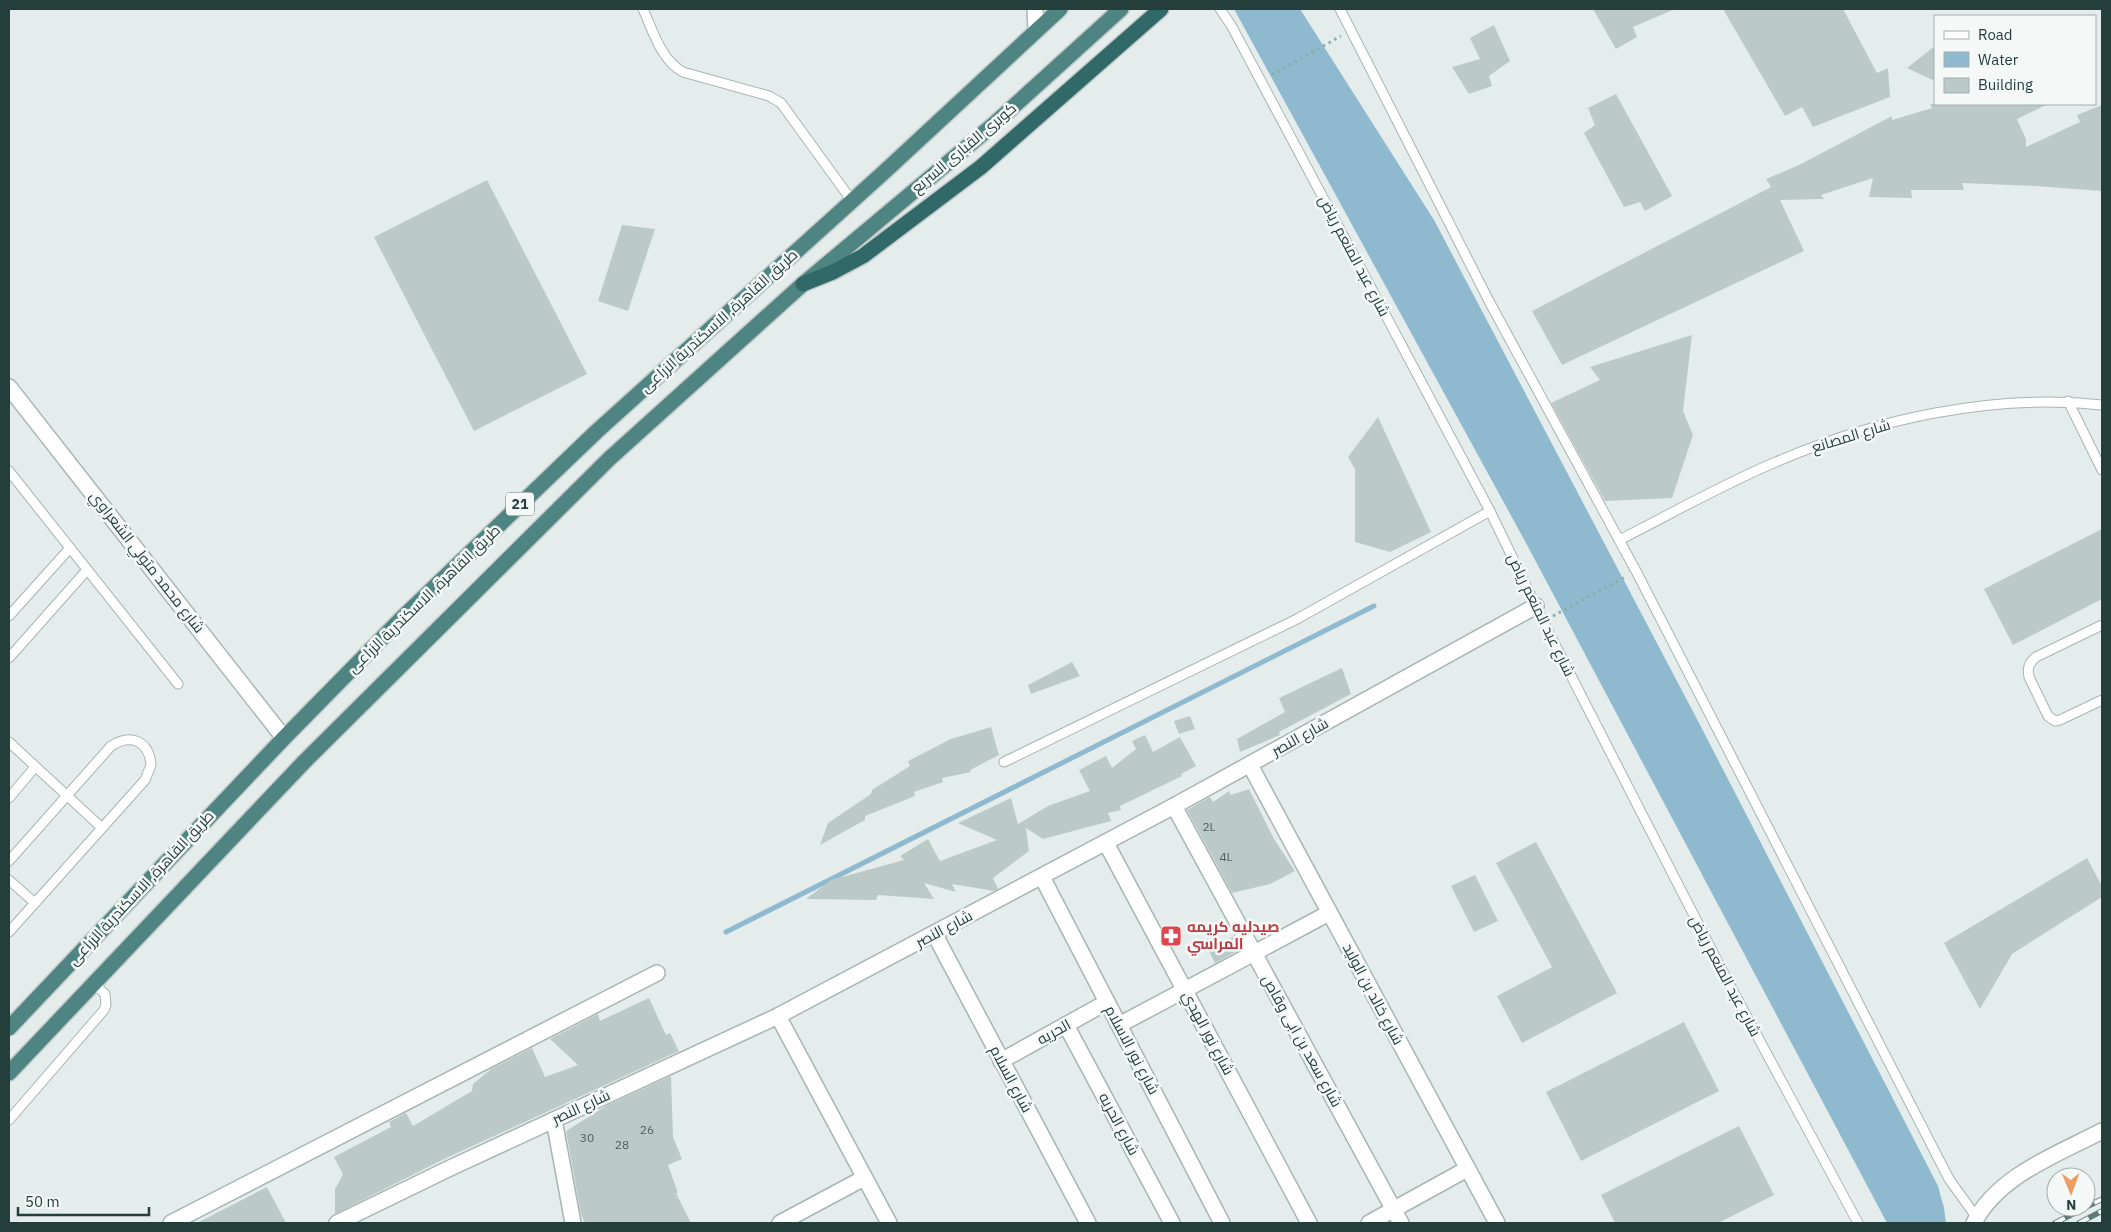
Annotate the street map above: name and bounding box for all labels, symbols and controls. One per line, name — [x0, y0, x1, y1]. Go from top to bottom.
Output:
legend — [1934, 15, 2096, 105]
text: Road — [1978, 25, 2013, 44]
text: Water — [1978, 50, 2019, 69]
text: Building — [1978, 75, 2033, 94]
street label: كوبرى القبارى السريع — [907, 98, 1021, 199]
street label: شارع عبد المنعم رياض — [1313, 192, 1394, 321]
street label: طريق القاهرة, الاسكندرية الزراعى — [636, 245, 802, 397]
street label: شارع المصانع — [1809, 415, 1893, 458]
street label: شارع محمد متولي الشعراوي — [84, 487, 209, 638]
road number: 21 — [506, 492, 534, 516]
street label: طريق القاهرة, الاسكندرية الزراعى — [343, 520, 505, 678]
street label: شارع عبد المنعم رياض — [1502, 550, 1579, 680]
street label: شارع النصر — [1267, 713, 1332, 762]
street label: طريق القاهرة, الاسكندرية الزراعى — [64, 806, 218, 970]
house number: 2L — [1202, 819, 1216, 834]
house number: 4L — [1219, 849, 1233, 864]
street label: شارع النصر — [911, 906, 977, 954]
street label: شارع عبد المنعم رياض — [1684, 912, 1765, 1041]
place label: صيدليه كريمه المراسي — [1187, 917, 1280, 956]
pharmacy icon: صيدليه كريمه المراسي — [1159, 924, 1183, 948]
street label: شارع خالد بن الوليد — [1337, 940, 1408, 1049]
street label: شارع سعد بن ابى وقاص — [1256, 971, 1347, 1111]
street label: شارع نور الهدي — [1176, 988, 1238, 1079]
street label: شارع نور الاسلام — [1099, 1002, 1164, 1099]
street label: الحريه — [1034, 1015, 1074, 1048]
street label: شارع السلام — [984, 1042, 1037, 1116]
street label: شارع النصر — [548, 1085, 614, 1130]
street label: شارع الحريه — [1093, 1089, 1144, 1159]
house number: 26 — [640, 1122, 654, 1137]
house number: 30 — [580, 1130, 594, 1145]
house number: 28 — [615, 1137, 629, 1152]
north arrow — [2046, 1167, 2096, 1217]
scale bar — [18, 1184, 149, 1216]
text: 50 m — [25, 1192, 60, 1211]
text: N — [2066, 1196, 2076, 1214]

